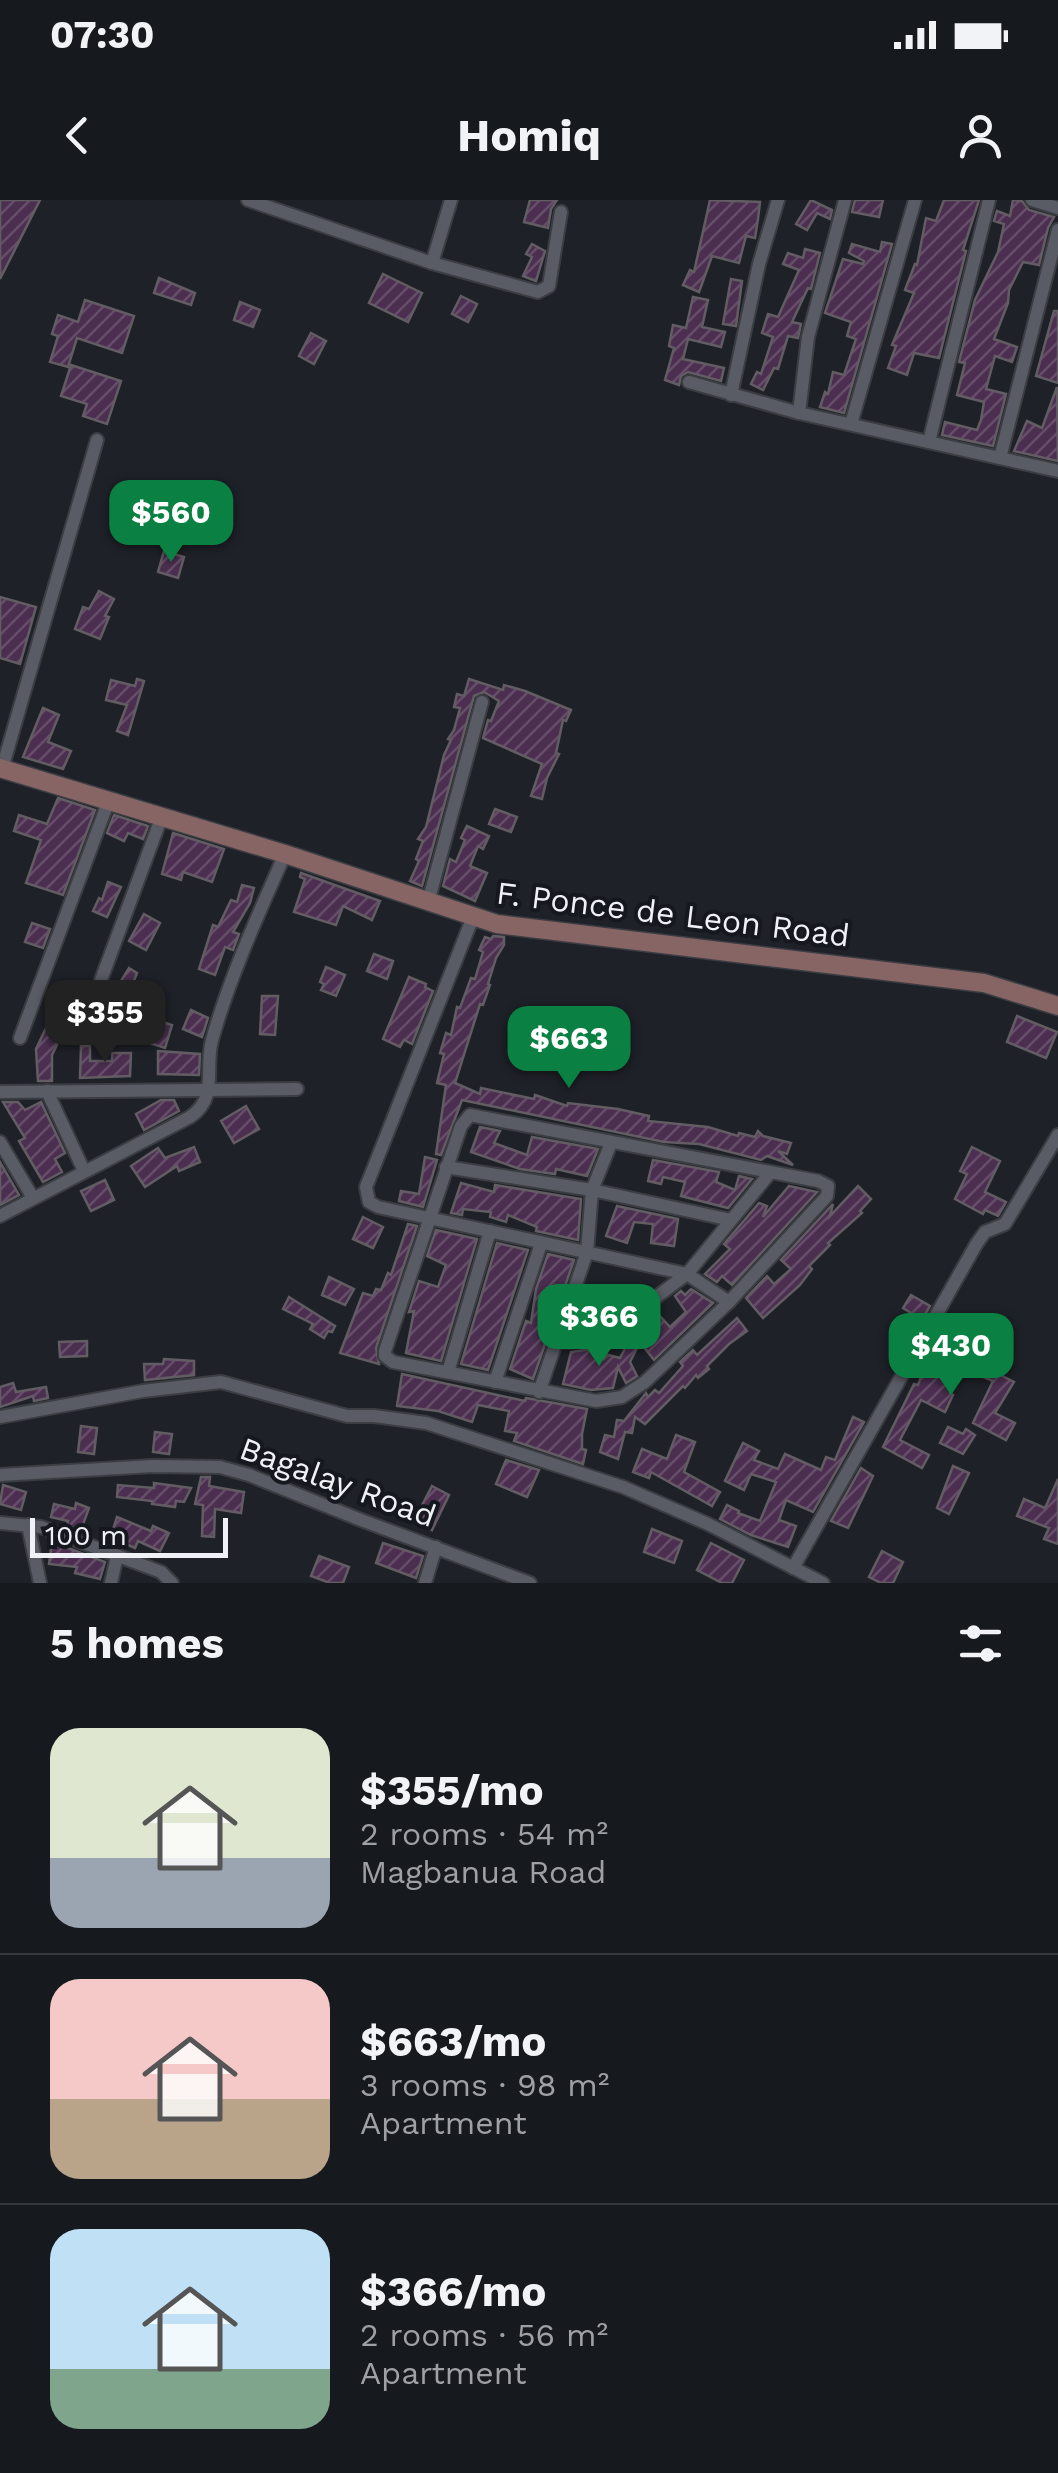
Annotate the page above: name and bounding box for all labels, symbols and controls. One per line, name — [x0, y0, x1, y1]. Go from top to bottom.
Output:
text: 07:30 — [50, 13, 154, 57]
icon: back — [50, 108, 105, 163]
icon: person — [953, 108, 1008, 163]
text: Homiq — [457, 109, 601, 162]
pin: $560 — [112, 480, 230, 565]
text: $560 — [131, 493, 211, 531]
street label: F. Ponce de Leon Road — [494, 873, 852, 955]
pin: $355 — [46, 980, 164, 1065]
text: $355 — [67, 993, 143, 1031]
pin: $663 — [510, 1006, 628, 1091]
text: $663 — [530, 1019, 608, 1057]
pin: $366 — [540, 1284, 658, 1369]
text: $366 — [560, 1297, 638, 1335]
pin: $430 — [892, 1313, 1010, 1398]
text: $430 — [911, 1326, 991, 1364]
street label: Bagalay Road — [235, 1429, 441, 1535]
scale bar — [30, 1513, 228, 1558]
text: 100 m — [45, 1519, 127, 1552]
icon: filters — [953, 1616, 1008, 1671]
text: 5 homes — [50, 1619, 224, 1668]
text: $355/mo — [360, 1766, 544, 1815]
icon: home — [130, 1768, 250, 1888]
text: 2 rooms · 54 m² — [360, 1815, 608, 1853]
text: Magbanua Road — [360, 1853, 606, 1891]
text: $663/mo — [360, 2017, 546, 2066]
icon: home — [130, 2019, 250, 2139]
text: 3 rooms · 98 m² — [360, 2066, 609, 2104]
text: Apartment — [360, 2104, 527, 2142]
text: $366/mo — [360, 2267, 546, 2316]
icon: home — [130, 2269, 250, 2389]
text: 2 rooms · 56 m² — [360, 2316, 608, 2354]
text: Apartment — [360, 2354, 527, 2392]

